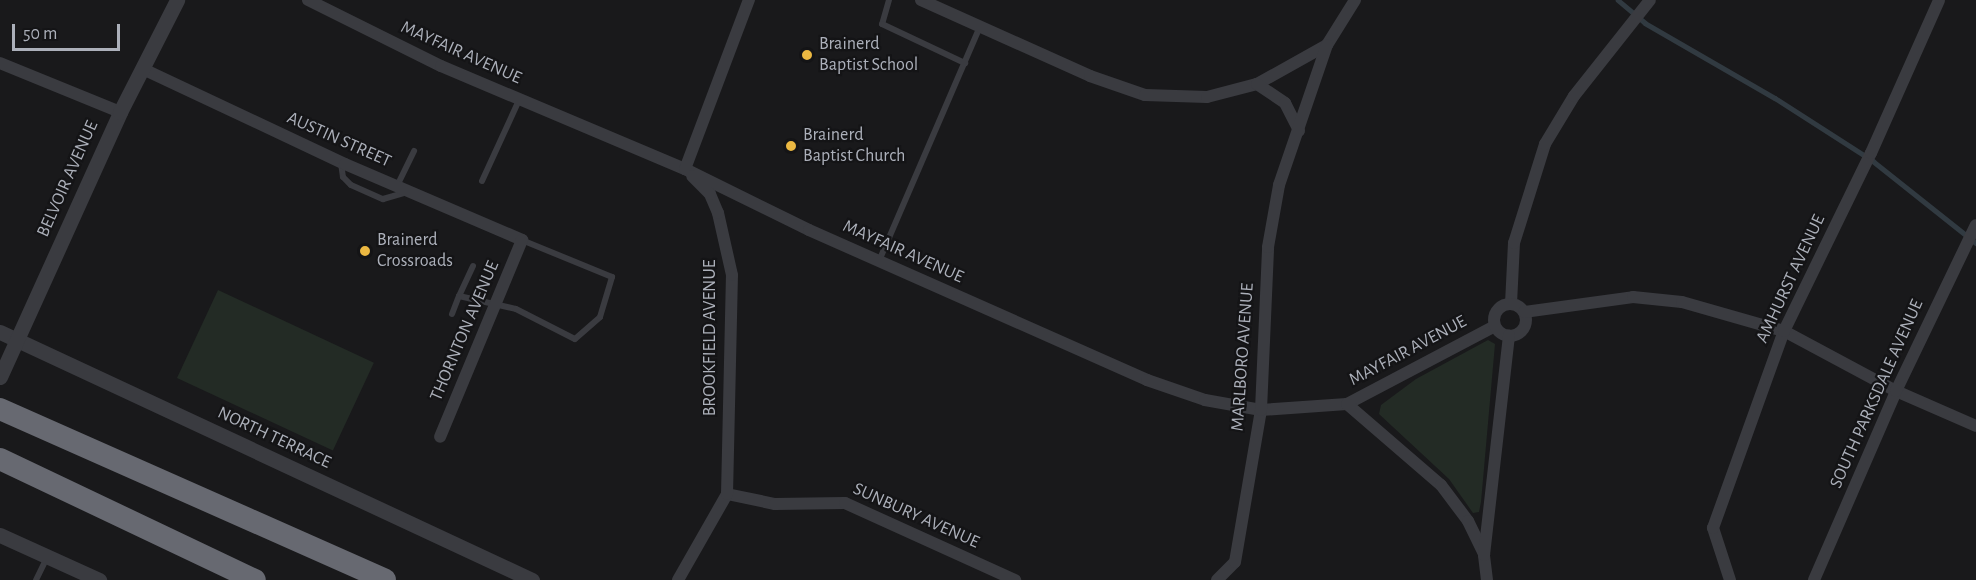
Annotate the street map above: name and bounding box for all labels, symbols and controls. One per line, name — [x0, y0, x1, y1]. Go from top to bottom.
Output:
scale bar — [15, 12, 123, 50]
street label: MAYFAIR AVENUE — [397, 17, 525, 89]
text: 50 m — [23, 25, 57, 43]
place label: Brainerd Baptist School — [819, 34, 918, 76]
marker: Brainerd Baptist School — [800, 48, 814, 62]
street label: AUSTIN STREET — [284, 107, 394, 173]
street label: BELVOIR AVENUE — [33, 117, 103, 241]
place label: Brainerd Baptist Church — [803, 125, 905, 168]
marker: Brainerd Baptist Church — [784, 139, 798, 153]
street label: AMHURST AVENUE — [1752, 211, 1830, 347]
street label: MAYFAIR AVENUE — [839, 216, 967, 288]
place label: Brainerd Crossroads — [377, 230, 453, 272]
marker: Brainerd Crossroads — [358, 244, 372, 258]
street label: THORNTON AVENUE — [426, 258, 504, 404]
street label: BROOKFIELD AVENUE — [699, 260, 721, 416]
street label: MARLBORO AVENUE — [1227, 282, 1259, 432]
street label: SOUTH PARKSDALE AVENUE — [1826, 296, 1928, 492]
street label: MAYFAIR AVENUE — [1346, 311, 1470, 391]
street label: NORTH TERRACE — [214, 402, 334, 474]
street label: SUNBURY AVENUE — [849, 478, 983, 554]

